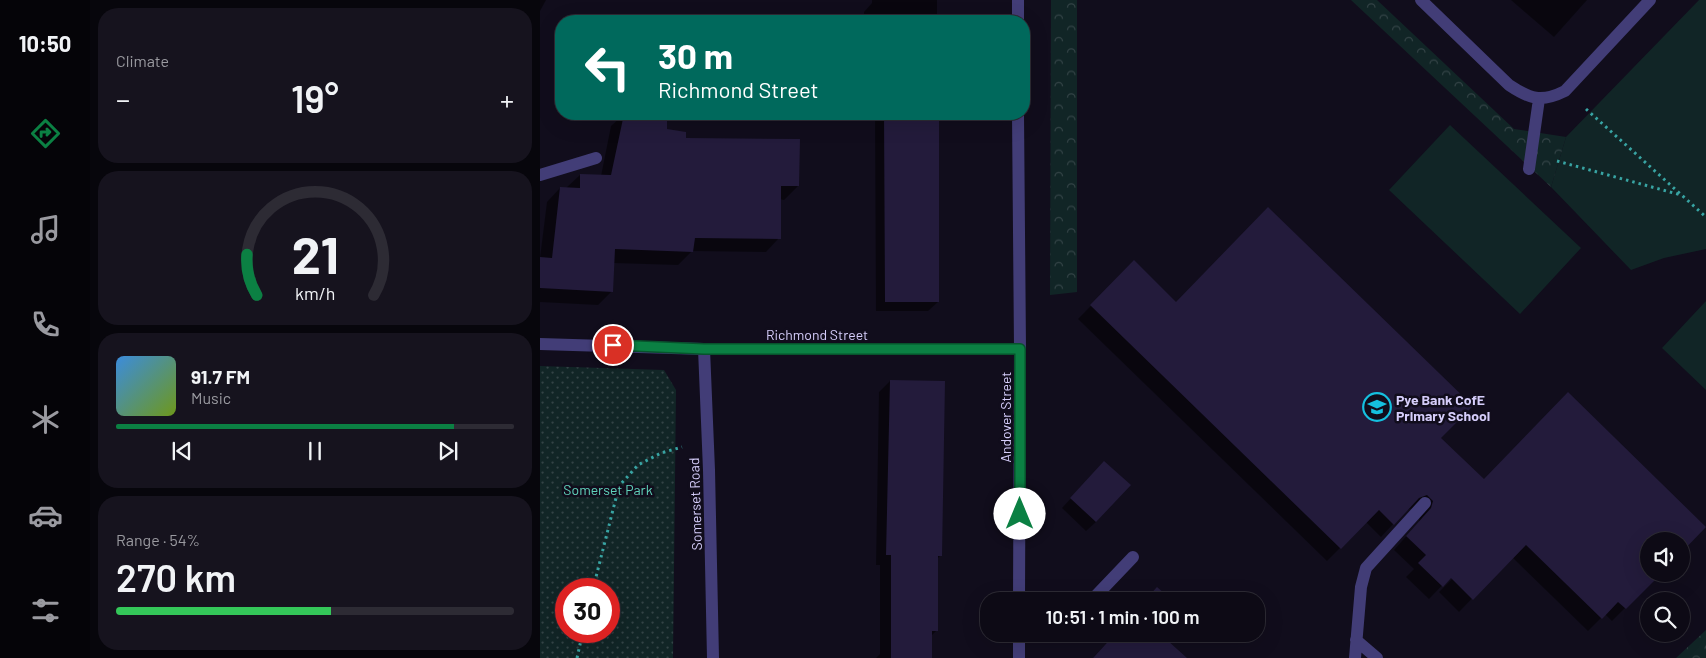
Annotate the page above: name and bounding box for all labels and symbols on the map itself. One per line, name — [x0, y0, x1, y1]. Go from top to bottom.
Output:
pin — [592, 324, 634, 366]
street label: Richmond Street — [766, 326, 868, 343]
street label: Andover Street — [997, 372, 1014, 462]
place label: Pye Bank CofE Primary School — [1396, 391, 1490, 424]
school or university icon: Pye Bank CofE Primary School — [1362, 392, 1392, 422]
street label: Somerset Road — [685, 457, 705, 551]
park label: Somerset Park — [563, 481, 653, 498]
position arrow — [993, 487, 1045, 539]
speed limit sign: 30 — [555, 578, 620, 643]

